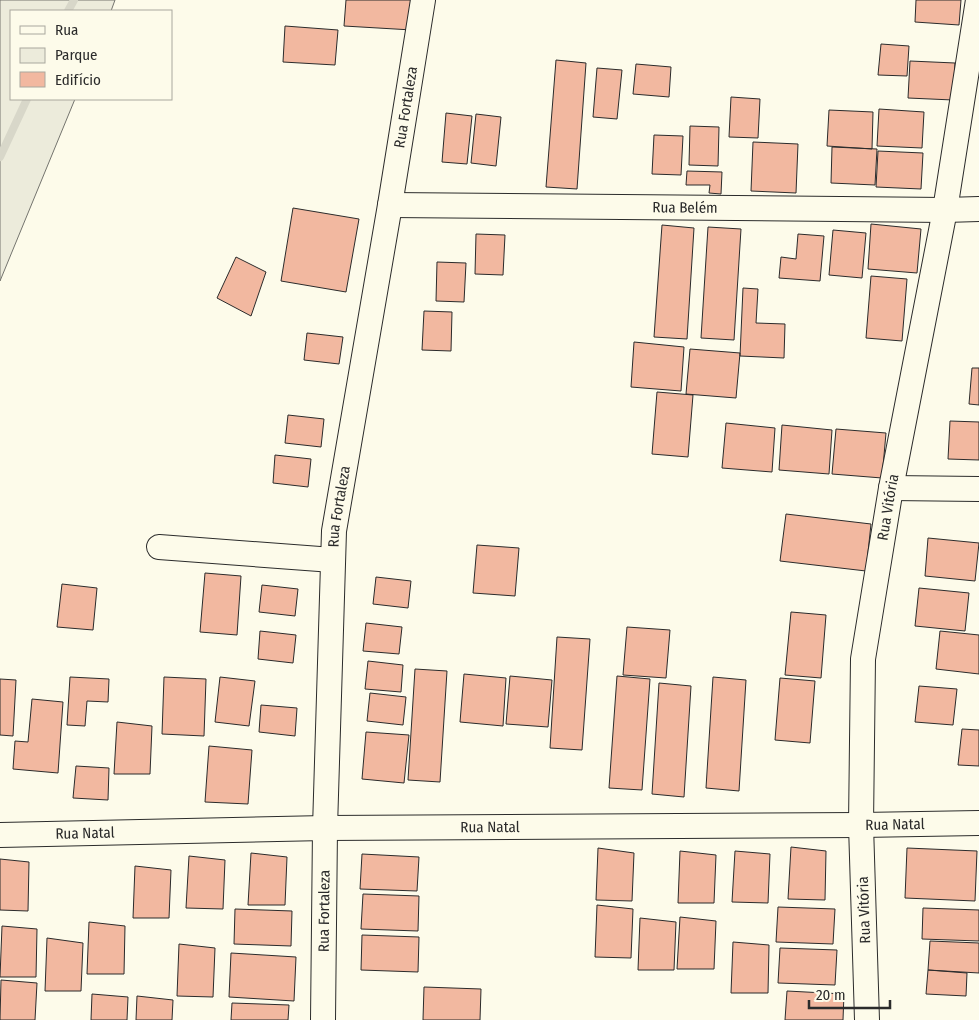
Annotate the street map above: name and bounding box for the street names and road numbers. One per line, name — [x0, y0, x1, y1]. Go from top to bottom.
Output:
street label: Rua Fortaleza — [390, 65, 421, 149]
street label: Rua Belém — [652, 198, 718, 217]
street label: Rua Fortaleza — [325, 464, 354, 548]
street label: Rua Vitória — [874, 472, 903, 542]
street label: Rua Natal — [865, 815, 925, 834]
street label: Rua Natal — [460, 818, 520, 836]
street label: Rua Natal — [55, 824, 115, 843]
street label: Rua Fortaleza — [315, 870, 334, 952]
street label: Rua Vitória — [854, 876, 874, 944]

